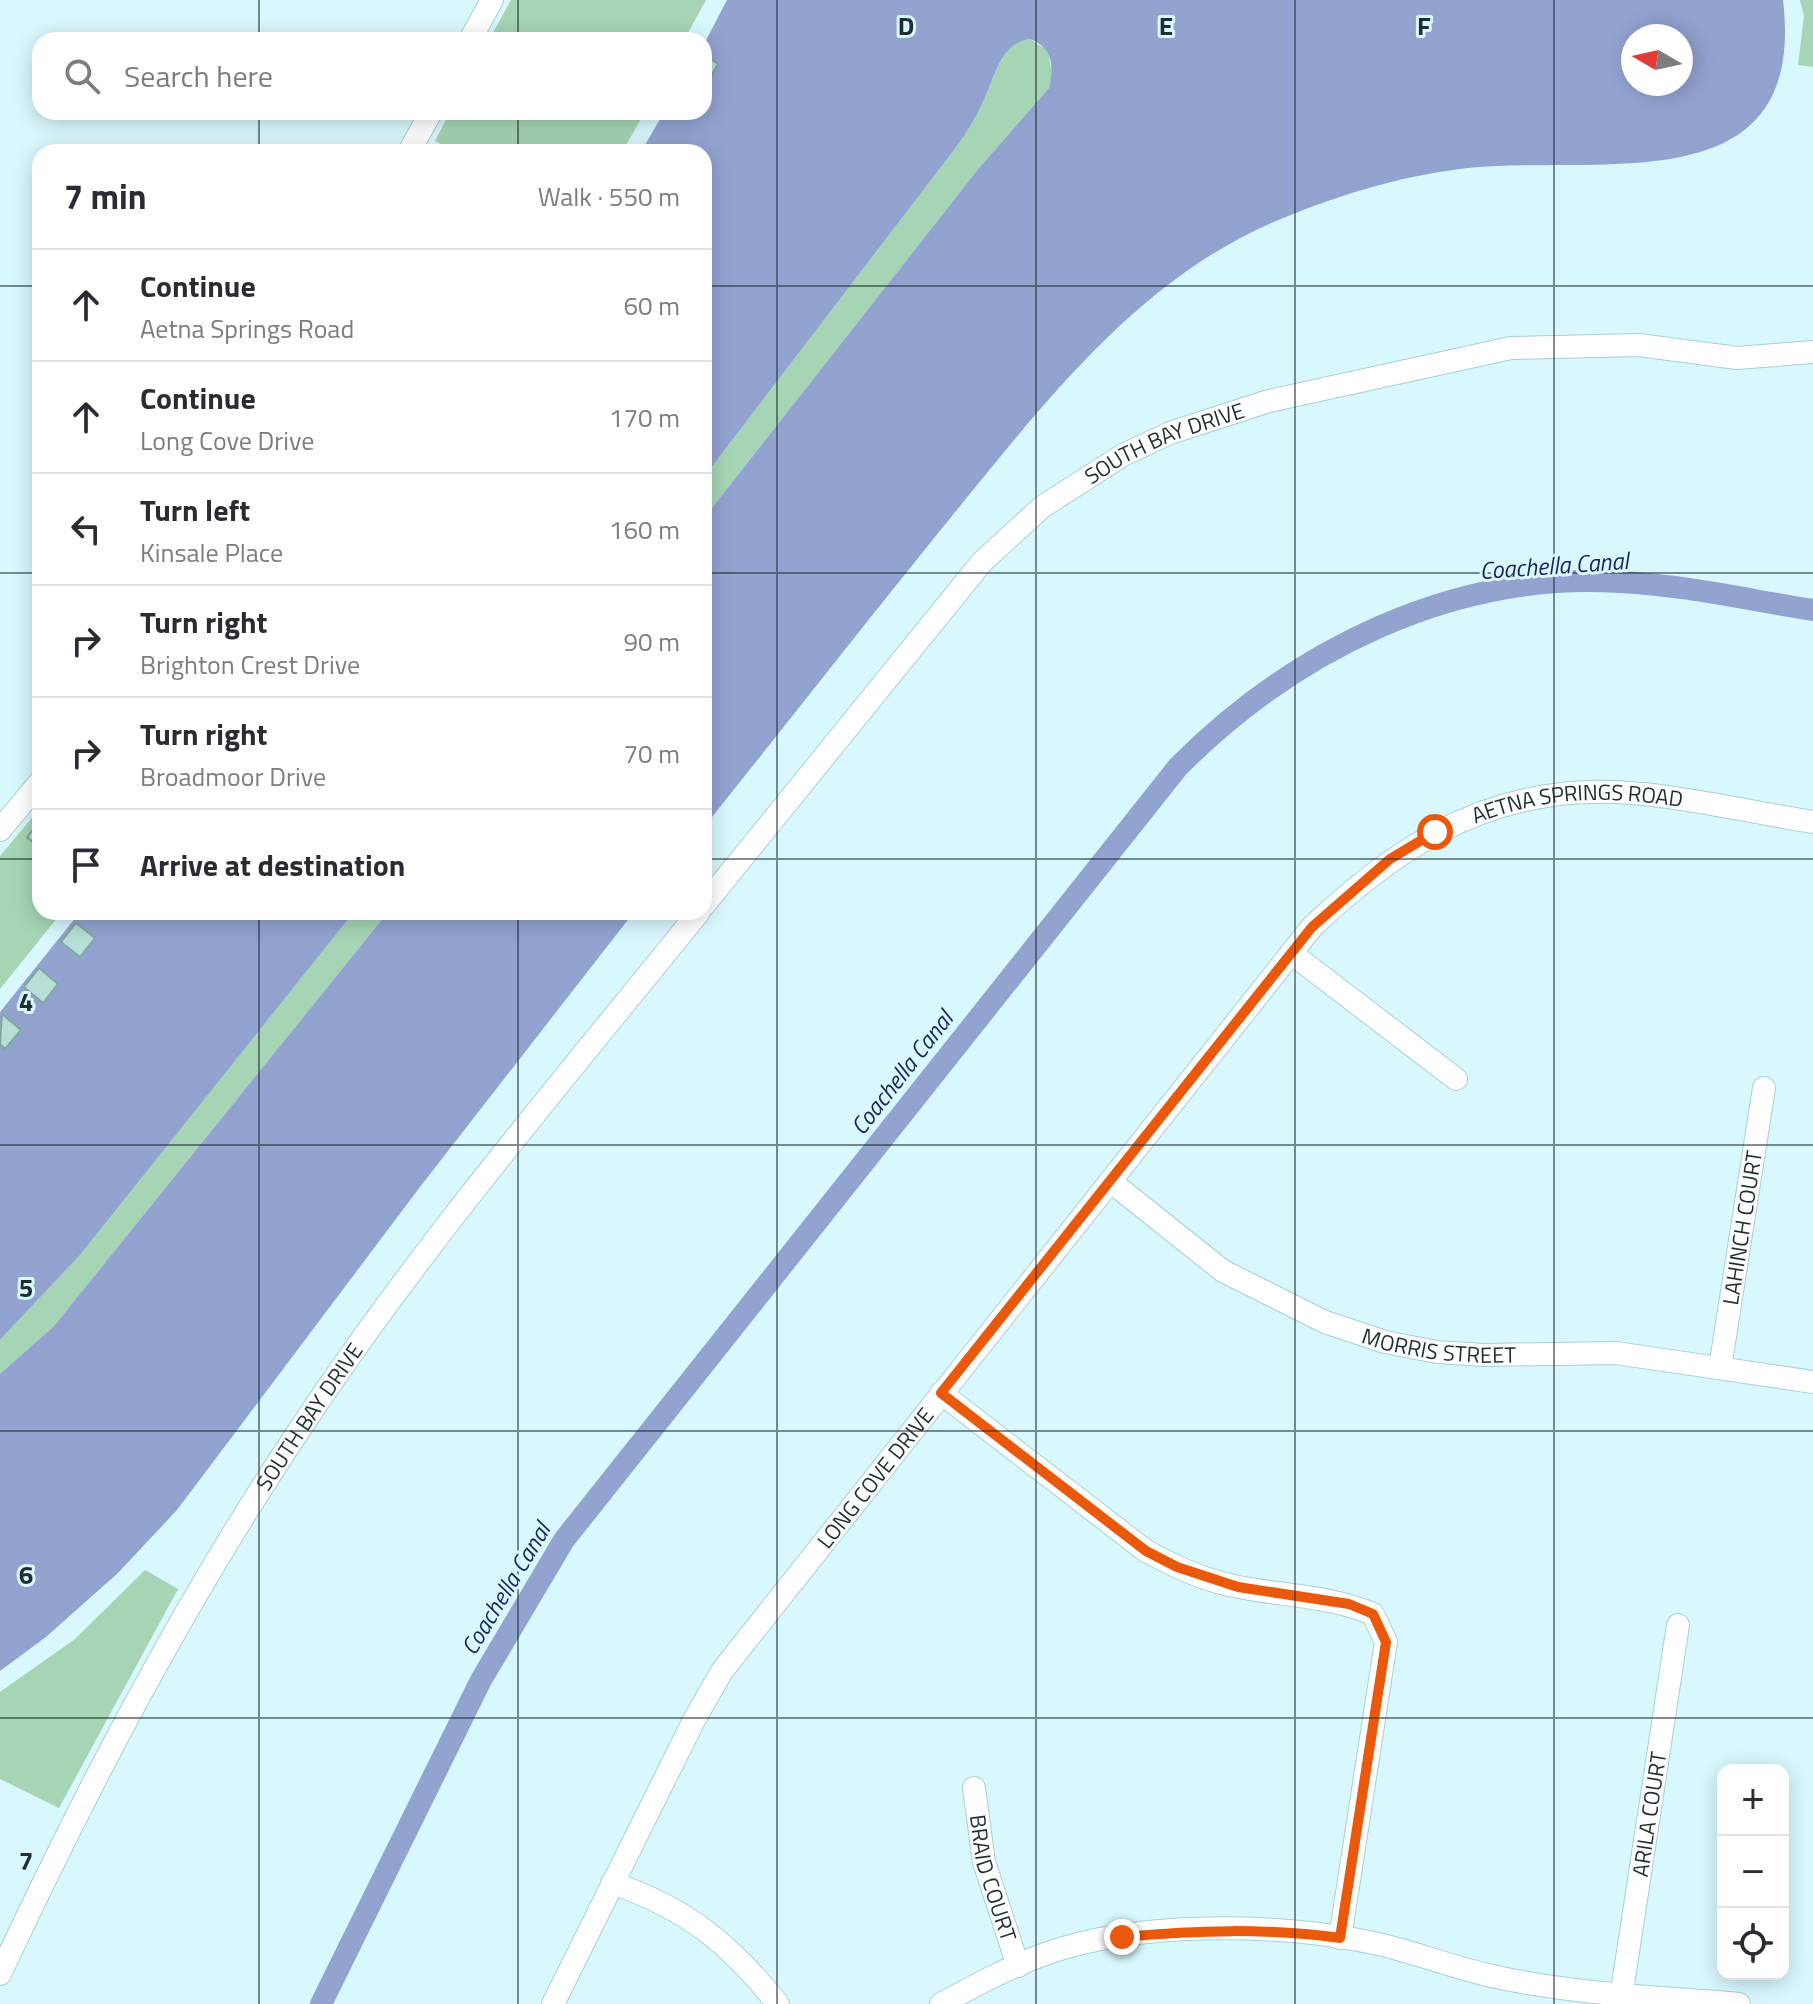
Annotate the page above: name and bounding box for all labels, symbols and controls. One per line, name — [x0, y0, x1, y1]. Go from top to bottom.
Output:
text: D — [898, 6, 914, 45]
text: E — [1159, 6, 1173, 45]
text: F — [1417, 6, 1431, 45]
north arrow — [1621, 24, 1693, 96]
search box — [32, 32, 712, 120]
text: Search here — [124, 53, 273, 99]
icon: search — [60, 54, 104, 98]
text: 7 min — [64, 170, 147, 222]
text: Walk · 550 m — [538, 177, 680, 216]
text: Continue — [140, 263, 256, 309]
icon: ahead — [64, 283, 108, 327]
text: 60 m — [623, 286, 680, 325]
text: Aetna Springs Road — [140, 309, 354, 348]
text: Continue — [140, 375, 256, 421]
street label: SOUTH BAY DRIVE — [1077, 393, 1249, 493]
icon: ahead — [64, 395, 108, 439]
text: 170 m — [609, 398, 680, 437]
text: Long Cove Drive — [140, 421, 314, 460]
text: Turn left — [140, 487, 250, 533]
icon: left — [64, 507, 108, 551]
text: 160 m — [609, 510, 680, 549]
text: Kinsale Place — [140, 533, 283, 572]
water label: Coachella Canal — [1478, 542, 1632, 588]
text: Turn right — [140, 599, 268, 645]
icon: right — [64, 619, 108, 663]
text: 90 m — [623, 622, 680, 661]
text: Brighton Crest Drive — [140, 645, 360, 684]
text: Turn right — [140, 711, 268, 757]
icon: right — [64, 731, 108, 775]
text: 70 m — [623, 734, 680, 773]
text: Broadmoor Drive — [140, 757, 326, 796]
street label: AETNA SPRINGS ROAD — [1466, 775, 1685, 832]
route start — [1417, 814, 1453, 850]
text: Arrive at destination — [140, 842, 405, 888]
icon: arrive — [64, 843, 108, 887]
text: 4 — [19, 982, 33, 1021]
water label: Coachella Canal — [841, 1000, 963, 1142]
street label: LAHINCH COURT — [1713, 1148, 1771, 1307]
text: 5 — [19, 1268, 33, 1307]
street label: MORRIS STREET — [1357, 1318, 1517, 1372]
street label: SOUTH BAY DRIVE — [247, 1336, 371, 1497]
street label: LONG COVE DRIVE — [808, 1400, 942, 1556]
water label: Coachella Canal — [451, 1513, 560, 1662]
text: 6 — [19, 1555, 33, 1594]
street label: ARILA COURT — [1623, 1749, 1675, 1879]
map controls — [1717, 1764, 1789, 1980]
button: + — [1717, 1764, 1789, 1836]
street label: BRAID COURT — [961, 1813, 1026, 1946]
button: − — [1717, 1836, 1789, 1908]
text: 7 — [19, 1841, 33, 1880]
button: locate — [1717, 1908, 1789, 1980]
route end — [1104, 1919, 1140, 1955]

